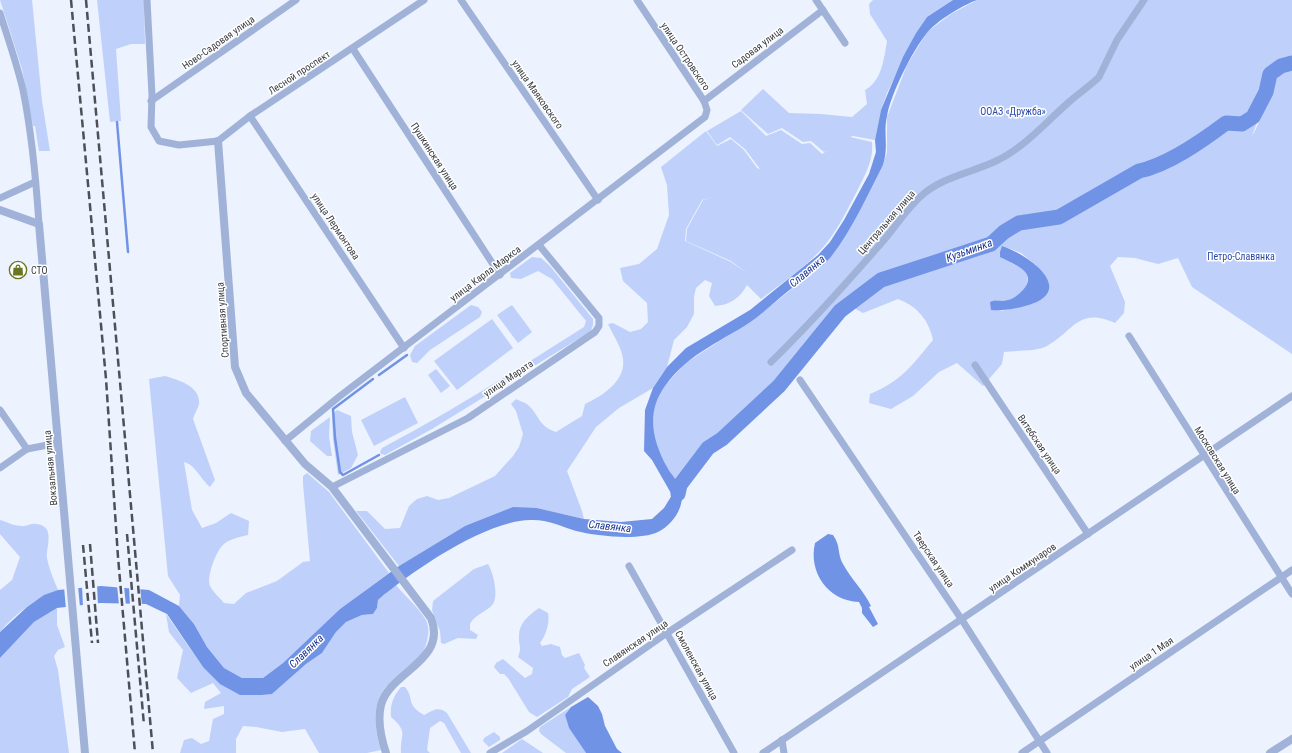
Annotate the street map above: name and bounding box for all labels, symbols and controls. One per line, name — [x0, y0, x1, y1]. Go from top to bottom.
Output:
street label: Ново-Садовая улица — [180, 13, 257, 72]
street label: улица Островского — [659, 20, 712, 92]
street label: Садовая улица — [729, 24, 786, 70]
street label: Лесной проспект — [266, 48, 332, 96]
street label: улица Маяковского — [510, 58, 565, 131]
park label: ООАЗ «Дружба» — [980, 106, 1046, 117]
street label: Пушкинская улица — [409, 121, 461, 192]
street label: Центральная улица — [856, 188, 917, 257]
street label: улица Лермонтова — [309, 191, 362, 262]
water label: Кузьминка — [944, 236, 994, 265]
street label: улица Карла Маркса — [448, 243, 523, 303]
park label: Петро-Славянка — [1207, 251, 1275, 262]
water label: Славянка — [787, 253, 828, 290]
shop icon: СТО — [8, 260, 28, 280]
place label: СТО — [31, 265, 48, 276]
street label: Спортивная улица — [214, 282, 231, 358]
street label: улица Марата — [481, 358, 535, 399]
street label: Витебская улица — [1016, 412, 1064, 476]
street label: Московская улица — [1192, 424, 1243, 496]
street label: Вокзальная улица — [42, 430, 59, 506]
water label: Славянка — [588, 518, 632, 535]
street label: Тверская улица — [911, 529, 956, 589]
street label: улица Коммунаров — [986, 541, 1058, 594]
street label: Славянская улица — [601, 617, 670, 669]
street label: Смоленская улица — [673, 629, 720, 702]
water label: Славянка — [286, 632, 326, 671]
street label: улица 1 Мая — [1127, 635, 1176, 672]

